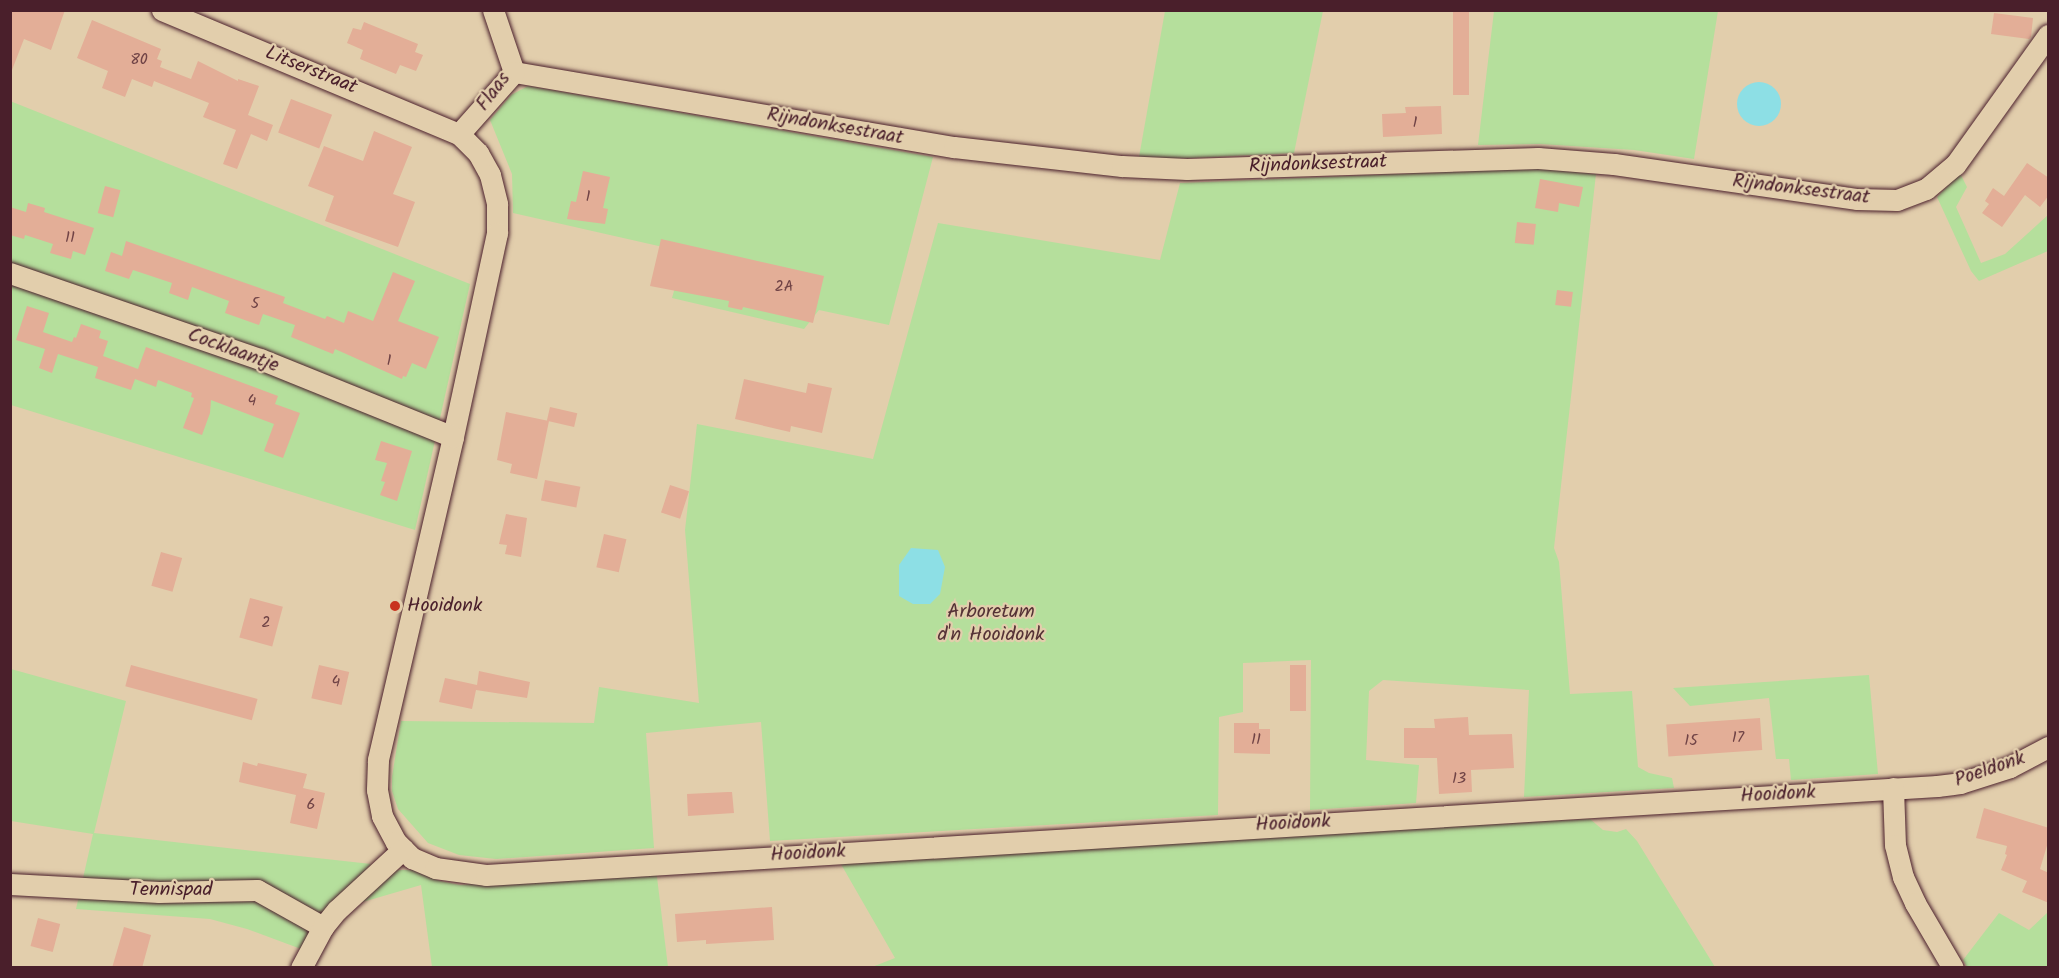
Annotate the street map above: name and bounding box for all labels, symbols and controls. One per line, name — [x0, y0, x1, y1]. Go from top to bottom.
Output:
street label: Litserstraat — [262, 42, 360, 100]
house number: 80 — [130, 50, 148, 70]
street label: Flaas — [472, 68, 516, 116]
street label: Rijndonksestraat — [765, 103, 905, 151]
house number: 1 — [1412, 113, 1418, 133]
street label: Rijndonksestraat — [1249, 151, 1387, 179]
street label: Rijndonksestraat — [1731, 170, 1871, 210]
house number: 1 — [585, 187, 591, 207]
house number: 11 — [65, 228, 75, 248]
house number: 2A — [774, 277, 794, 297]
house number: 5 — [251, 294, 259, 314]
street label: Cocklaantje — [184, 323, 282, 379]
house number: 1 — [386, 351, 392, 371]
house number: 4 — [248, 391, 256, 411]
place label: Hooidonk — [407, 594, 482, 618]
marker: Hooidonk — [388, 599, 402, 613]
park label: Arboretum d'n Hooidonk — [938, 601, 1044, 648]
house number: 2 — [261, 613, 271, 633]
house number: 4 — [332, 672, 340, 692]
house number: 17 — [1732, 728, 1744, 748]
house number: 11 — [1251, 730, 1261, 750]
house number: 15 — [1684, 731, 1698, 751]
street label: Poeldonk — [1952, 747, 2028, 793]
house number: 13 — [1452, 769, 1466, 789]
street label: Hooidonk — [1740, 781, 1816, 809]
house number: 6 — [307, 795, 315, 815]
street label: Hooidonk — [1255, 810, 1331, 838]
street label: Hooidonk — [770, 840, 846, 868]
street label: Tennispad — [129, 878, 213, 902]

